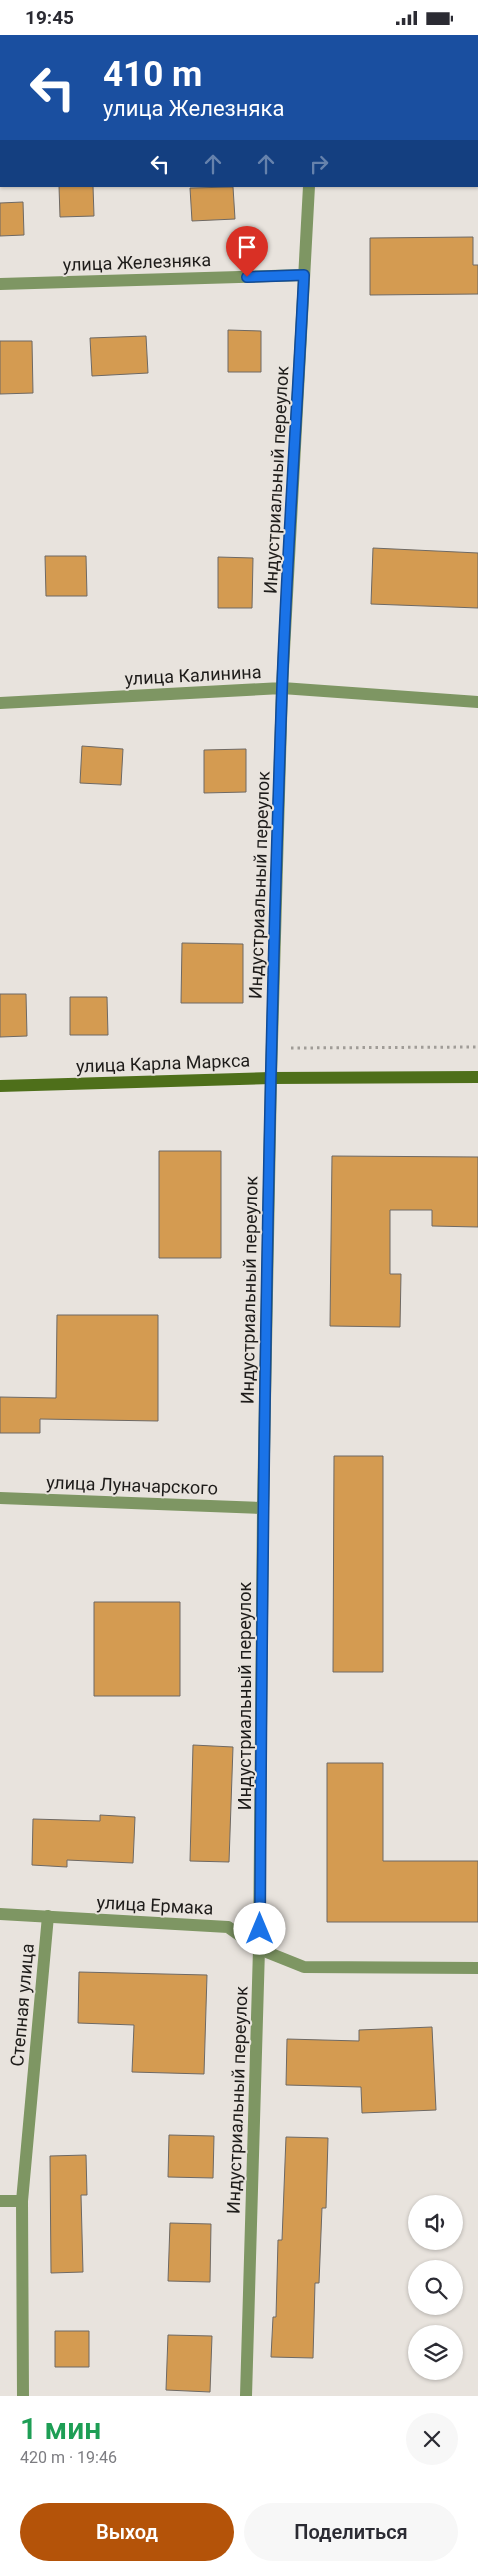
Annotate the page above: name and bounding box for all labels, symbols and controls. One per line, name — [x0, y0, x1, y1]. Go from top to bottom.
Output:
text: 19:45 — [25, 6, 74, 29]
text: 410 m — [103, 54, 202, 95]
icon: left — [20, 55, 85, 120]
text: улица Железняка — [103, 96, 284, 121]
icon: left — [146, 150, 174, 178]
icon: ahead — [199, 150, 227, 178]
icon: ahead — [252, 150, 280, 178]
icon: right — [305, 150, 333, 178]
pin — [226, 226, 268, 277]
icon: arrive — [233, 233, 261, 261]
street label: улица Железняка — [62, 249, 212, 275]
street label: Индустриальный переулок — [260, 365, 292, 595]
street label: улица Калинина — [124, 661, 262, 689]
street label: Индустриальный переулок — [245, 770, 273, 999]
street label: улица Карла Маркса — [76, 1049, 250, 1077]
street label: Индустриальный переулок — [237, 1175, 261, 1404]
street label: улица Луначарского — [46, 1472, 218, 1498]
street label: Индустриальный переулок — [234, 1582, 255, 1810]
street label: улица Ермака — [96, 1891, 214, 1919]
position arrow — [233, 1902, 285, 1954]
street label: Степная улица — [6, 1943, 38, 2067]
street label: Индустриальный переулок — [223, 1985, 251, 2214]
map controls — [408, 2195, 463, 2380]
button: sound — [408, 2195, 463, 2250]
button: search — [408, 2260, 463, 2315]
button: layers — [408, 2325, 463, 2380]
text: 1 мин — [20, 2411, 101, 2446]
button: close — [406, 2413, 458, 2465]
text: 420 m · 19:46 — [20, 2448, 117, 2467]
button: Выход — [20, 2503, 234, 2561]
button: Поделиться — [244, 2503, 458, 2561]

